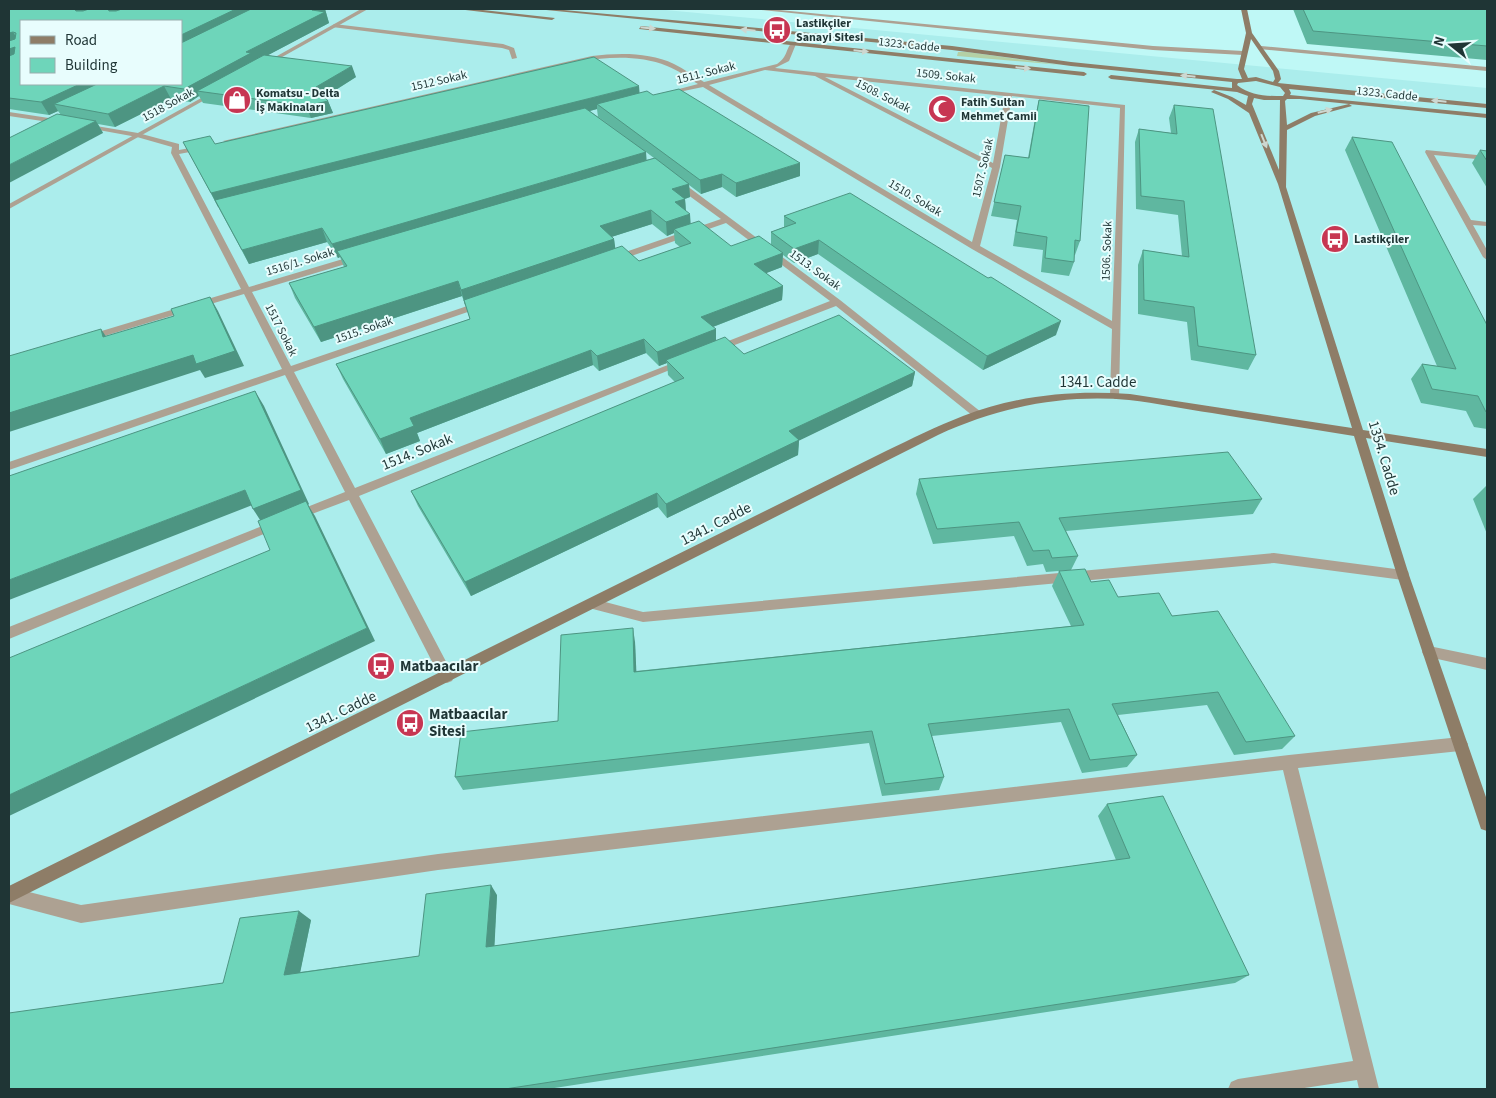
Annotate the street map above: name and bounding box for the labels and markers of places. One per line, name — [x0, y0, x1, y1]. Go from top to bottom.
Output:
bus stop icon: Lastikçiler Sanayi Sitesi — [762, 15, 792, 45]
place label: Lastikçiler Sanayi Sitesi — [796, 15, 863, 46]
shop icon: Komatsu - Delta İş Makinaları — [222, 85, 252, 115]
place label: Komatsu - Delta İş Makinaları — [256, 85, 340, 116]
mosque icon: Fatih Sultan Mehmet Camii — [927, 94, 957, 124]
place label: Fatih Sultan Mehmet Camii — [961, 94, 1037, 125]
bus stop icon: Lastikçiler — [1320, 224, 1350, 254]
place label: Lastikçiler — [1354, 231, 1409, 248]
bus stop icon: Matbaacılar — [366, 651, 396, 681]
place label: Matbaacılar — [400, 656, 478, 677]
place label: Matbaacılar Sitesi — [429, 704, 507, 742]
bus stop icon: Matbaacılar Sitesi — [395, 708, 425, 738]

